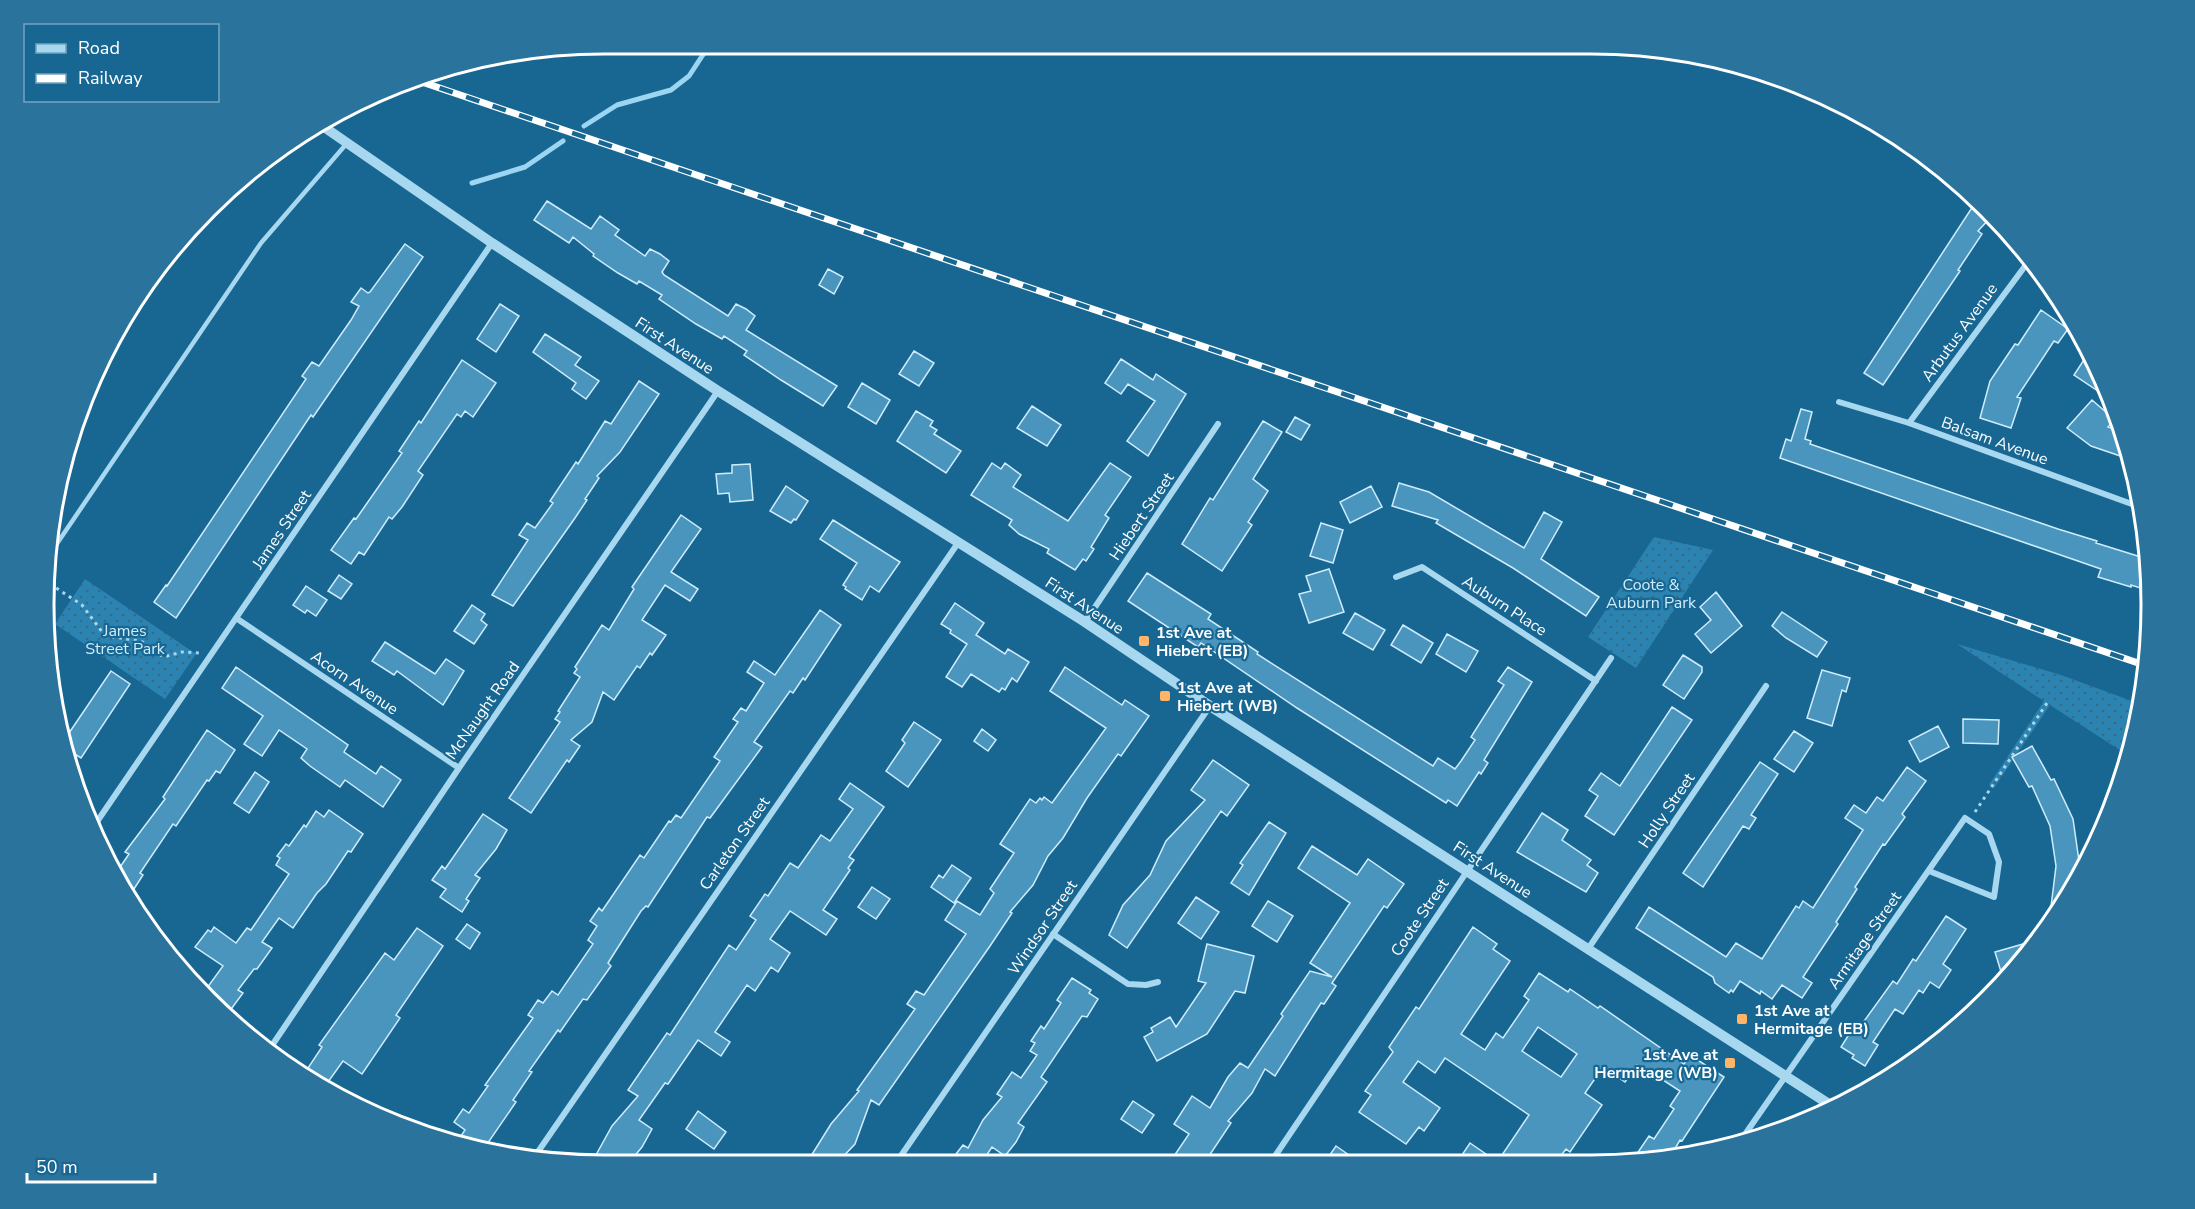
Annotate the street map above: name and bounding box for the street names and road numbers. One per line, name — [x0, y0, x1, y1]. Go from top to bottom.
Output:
street label: Arbutus Avenue — [1917, 279, 2003, 386]
street label: First Avenue — [631, 312, 718, 380]
street label: Balsam Avenue — [1938, 411, 2051, 470]
street label: Hiebert Street — [1104, 468, 1180, 565]
street label: James Street — [247, 485, 317, 574]
street label: Auburn Place — [1458, 570, 1551, 641]
street label: First Avenue — [1041, 572, 1128, 640]
street label: Acorn Avenue — [306, 645, 403, 720]
street label: McNaught Road — [441, 657, 525, 764]
street label: Holly Street — [1634, 768, 1700, 853]
street label: Carleton Street — [695, 792, 775, 895]
street label: First Avenue — [1449, 836, 1536, 904]
street label: Coote Street — [1386, 874, 1454, 961]
street label: Windsor Street — [1003, 876, 1083, 979]
street label: Armitage Street — [1823, 887, 1907, 994]

